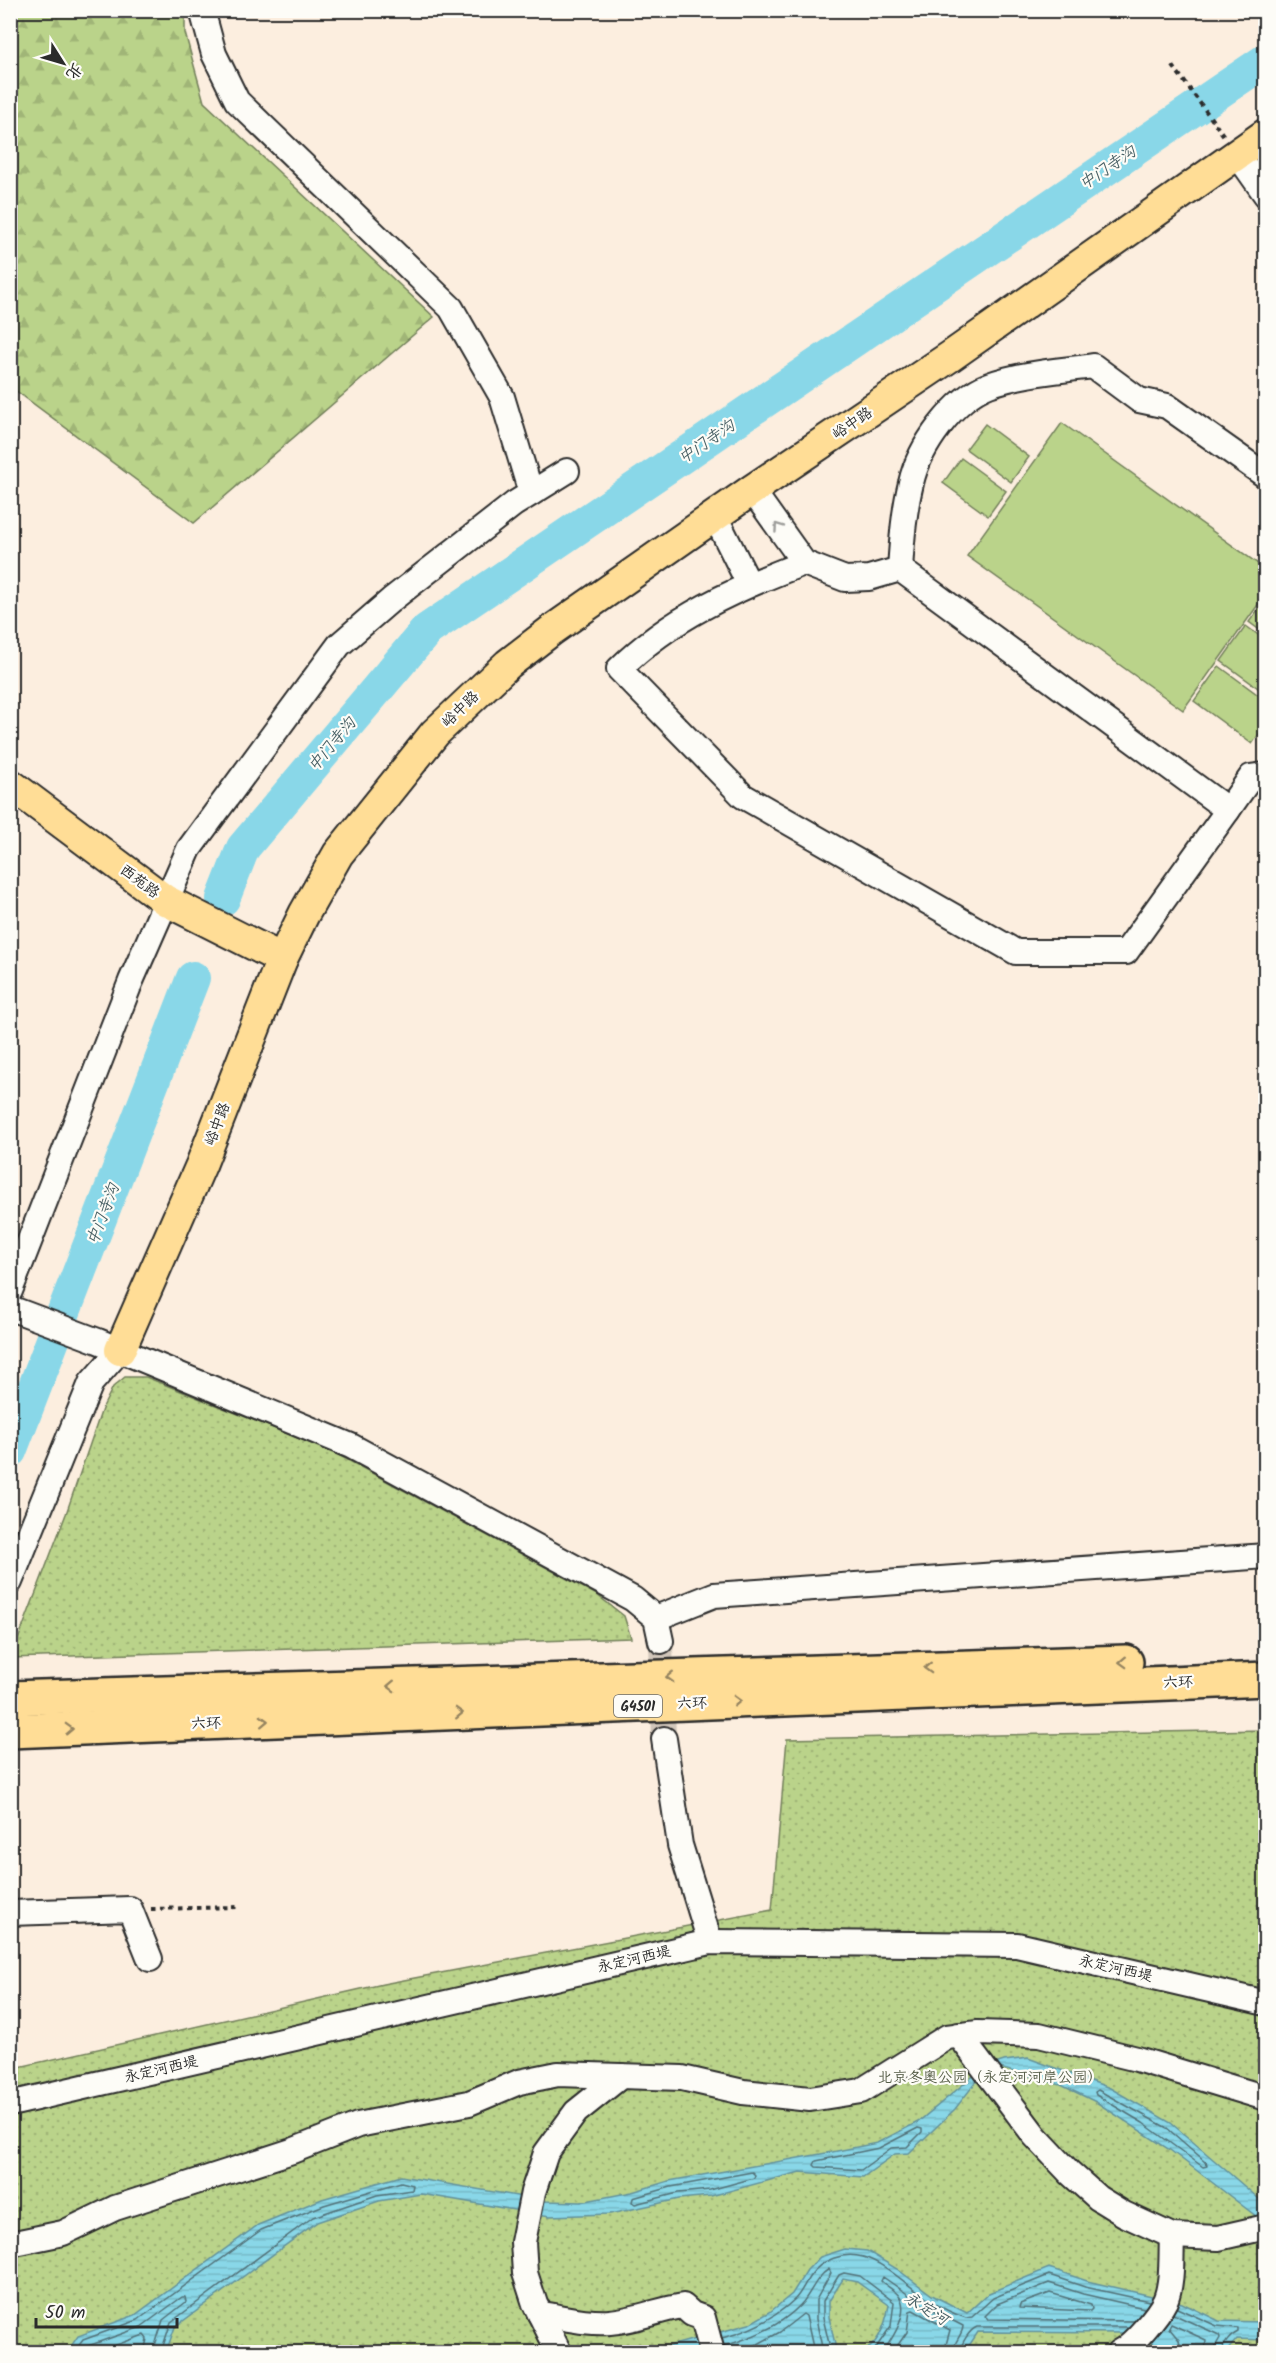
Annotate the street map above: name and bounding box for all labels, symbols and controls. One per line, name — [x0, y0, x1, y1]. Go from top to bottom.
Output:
north arrow — [33, 33, 93, 93]
text: 北 — [59, 57, 89, 85]
water label: 中门寺沟 — [1074, 139, 1143, 197]
street label: 峪中路 — [827, 401, 878, 446]
water label: 中门寺沟 — [673, 413, 742, 471]
one-way arrow — [774, 522, 785, 533]
street label: 峪中路 — [436, 685, 485, 734]
water label: 中门寺沟 — [302, 711, 364, 778]
street label: 西苑路 — [114, 859, 165, 905]
street label: 峪中路 — [199, 1099, 237, 1150]
water label: 中门寺沟 — [80, 1178, 127, 1249]
one-way arrow — [1119, 1656, 1128, 1668]
one-way arrow — [924, 1662, 933, 1675]
one-way arrow — [666, 1670, 675, 1683]
street label: 六环 — [1163, 1670, 1193, 1696]
one-way arrow — [387, 1680, 396, 1692]
street label: 六环 — [677, 1691, 707, 1717]
road number: G4501 — [614, 1695, 662, 1717]
one-way arrow — [733, 1695, 742, 1708]
one-way arrow — [454, 1707, 463, 1719]
street label: 六环 — [191, 1711, 221, 1737]
one-way arrow — [259, 1714, 268, 1727]
one-way arrow — [64, 1722, 73, 1735]
street label: 永定河西堤 — [595, 1940, 673, 1980]
street label: 永定河西堤 — [1077, 1949, 1155, 1989]
street label: 永定河西堤 — [122, 2050, 200, 2090]
park label: 北京冬奥公园（永定河河岸公园） — [877, 2066, 1103, 2090]
water label: 永定河 — [899, 2286, 956, 2334]
scale bar — [36, 2291, 177, 2329]
text: 50 m — [45, 2299, 85, 2328]

